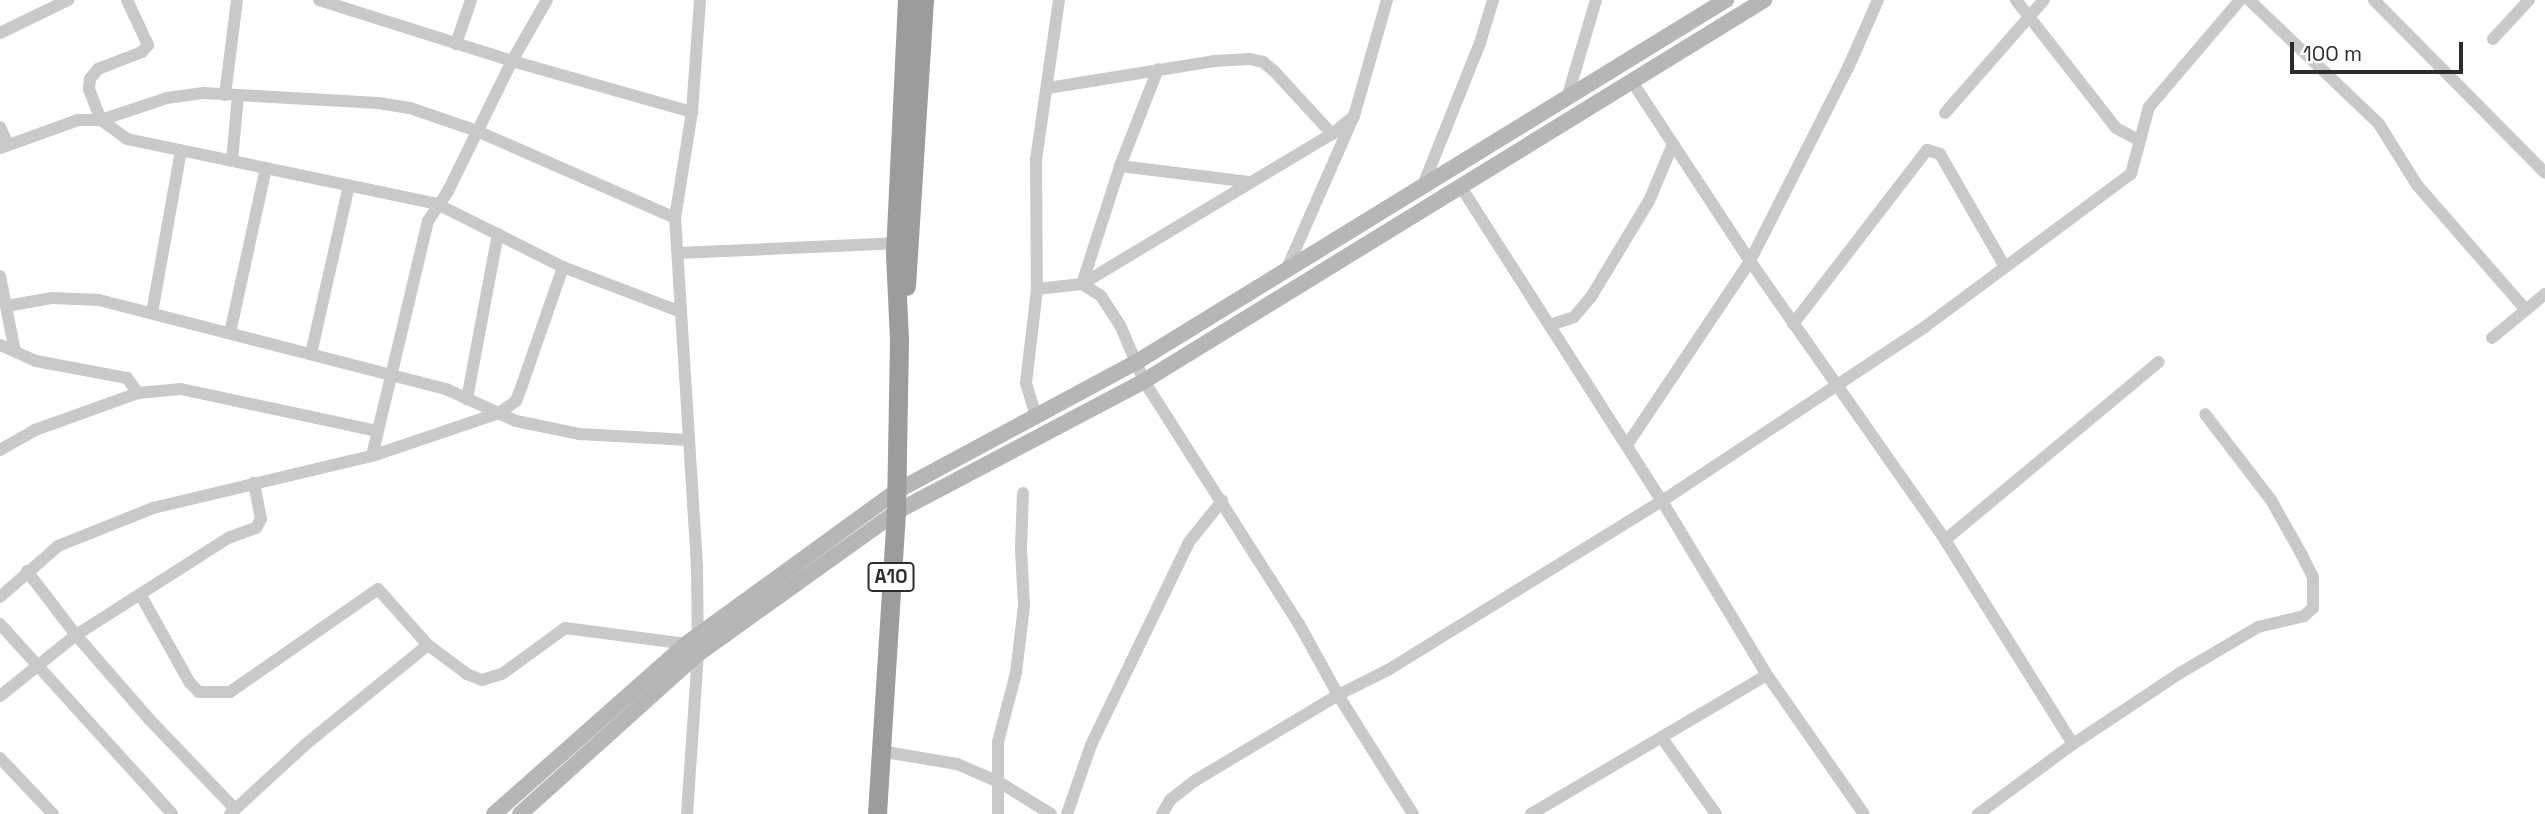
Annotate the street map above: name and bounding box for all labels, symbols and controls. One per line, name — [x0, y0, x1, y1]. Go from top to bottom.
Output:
scale bar — [2293, 28, 2466, 72]
text: 100 m — [2303, 40, 2362, 67]
road number: A10 — [866, 562, 916, 592]

